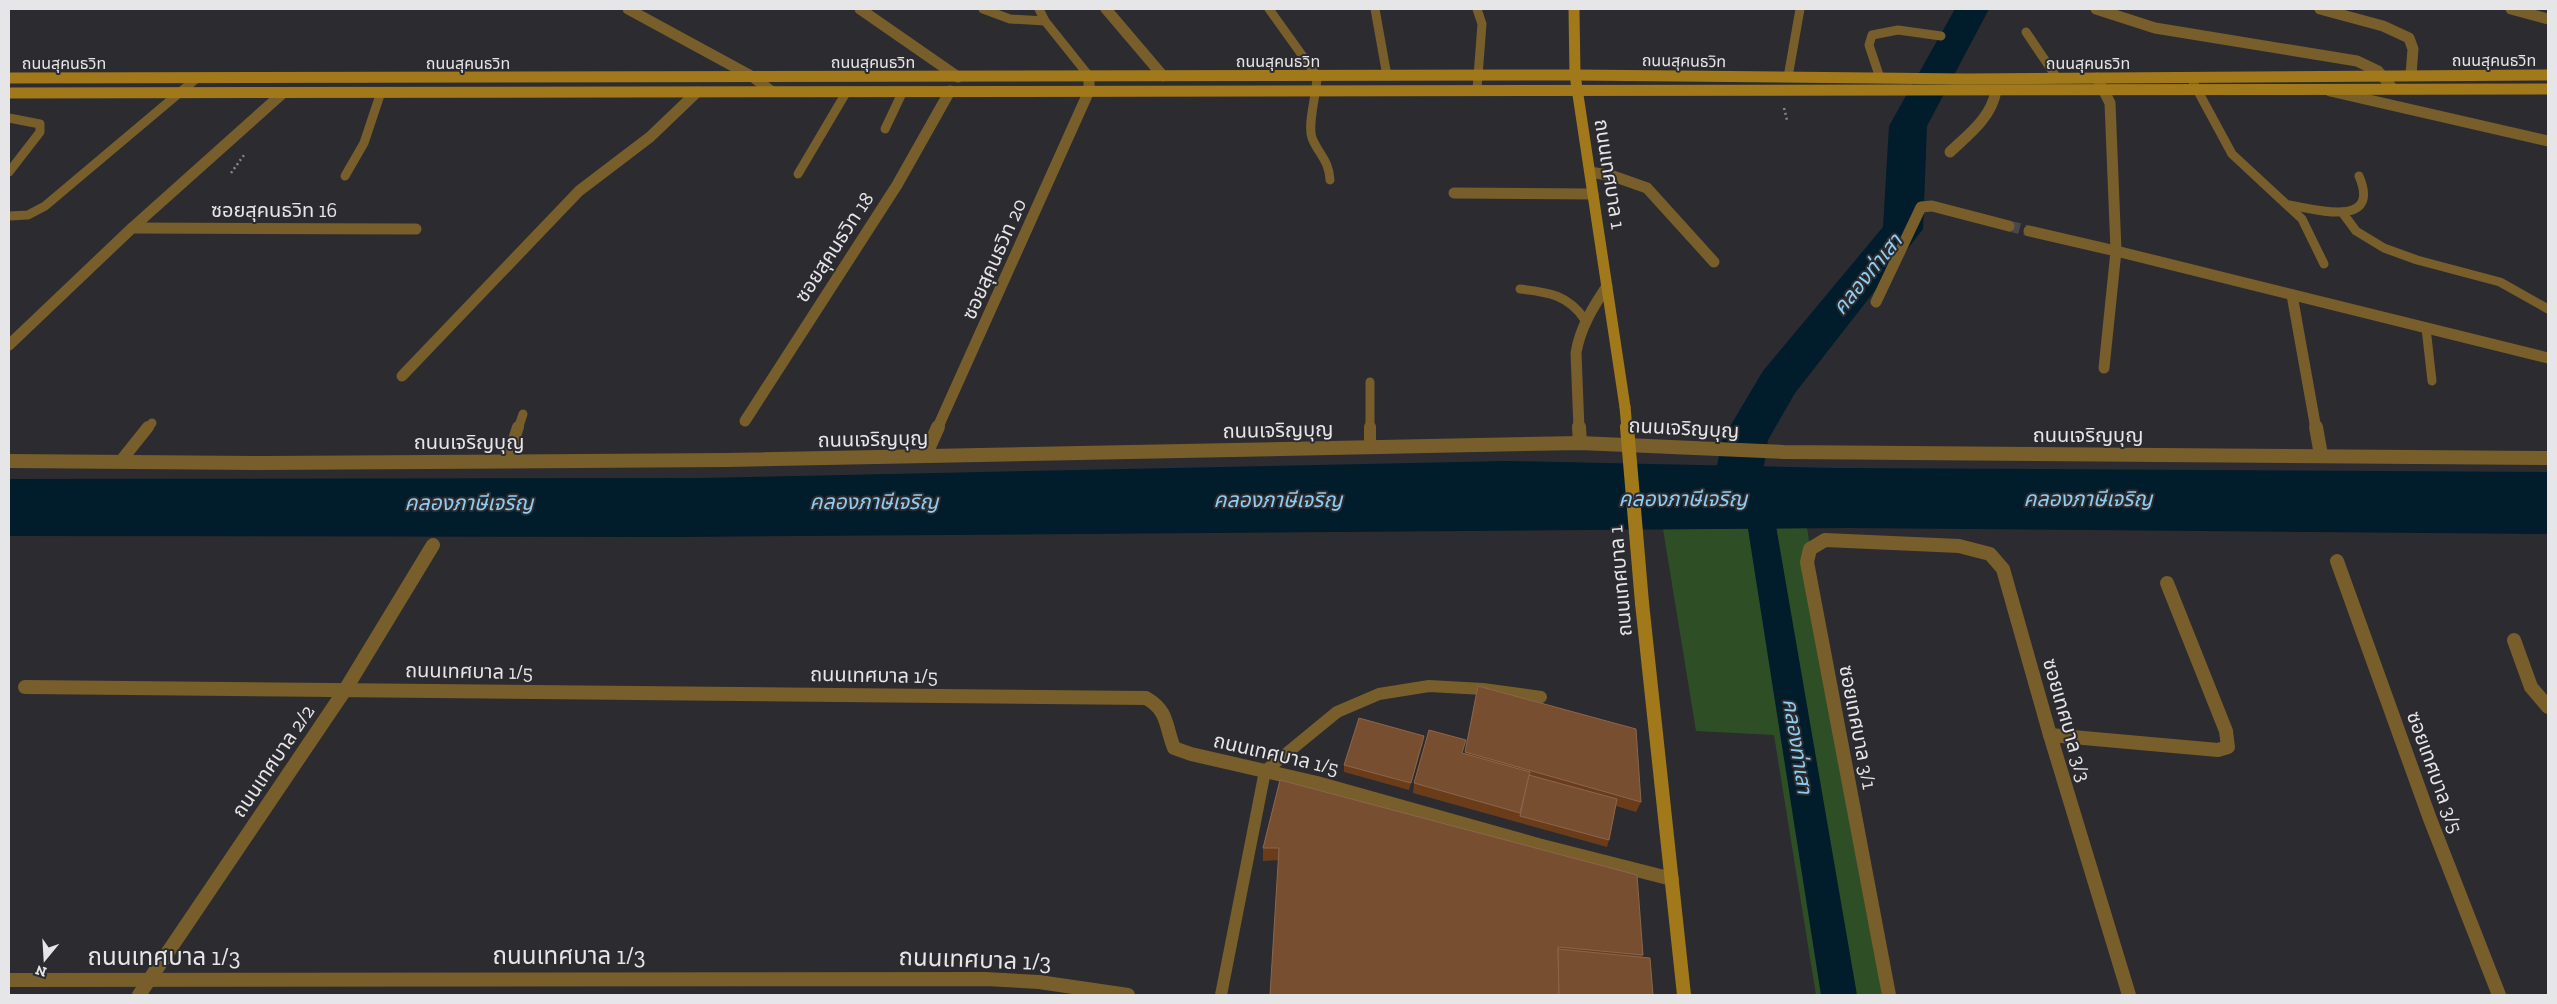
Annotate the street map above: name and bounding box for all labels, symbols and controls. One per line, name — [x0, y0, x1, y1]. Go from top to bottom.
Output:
street label: ถนนสุคนธวิท — [1642, 51, 1726, 71]
street label: ถนนสุคนธวิท — [2452, 51, 2536, 70]
street label: ถนนสุคนธวิท — [1236, 52, 1320, 71]
street label: ถนนสุคนธวิท — [831, 53, 915, 72]
street label: ถนนสุคนธวิท — [22, 54, 106, 73]
street label: ถนนสุคนธวิท — [426, 54, 510, 73]
street label: ถนนสุคนธวิท — [2046, 54, 2130, 73]
street label: ถนนเทศบาล 1 — [1589, 117, 1631, 231]
street label: ซอยสุคนธวิท 18 — [790, 187, 878, 307]
street label: ซอยสุคนธวิท 20 — [957, 195, 1031, 323]
street label: ซอยสุคนธวิท 16 — [211, 198, 337, 222]
water label: คลองท่าเสา — [1827, 228, 1908, 319]
street label: ถนนเจริญบุญ — [1628, 413, 1740, 443]
street label: ถนนเจริญบุญ — [1222, 417, 1334, 443]
street label: ถนนเจริญบุญ — [2033, 423, 2143, 447]
street label: ถนนเจริญบุญ — [817, 426, 929, 452]
street label: ถนนเจริญบุญ — [414, 430, 524, 454]
water label: คลองภาษีเจริญ — [1619, 486, 1749, 511]
water label: คลองภาษีเจริญ — [2024, 486, 2154, 511]
water label: คลองภาษีเจริญ — [1214, 487, 1344, 512]
water label: คลองภาษีเจริญ — [810, 489, 940, 514]
water label: คลองภาษีเจริญ — [405, 490, 535, 515]
street label: ถนนเทศบาล 1 — [1603, 524, 1637, 637]
street label: ซอยเทศบาล 3/3 — [2038, 655, 2096, 785]
street label: ถนนเทศบาล 1/5 — [405, 658, 533, 684]
street label: ถนนเทศบาล 1/5 — [810, 662, 938, 688]
street label: ซอยเทศบาล 3/1 — [1834, 663, 1882, 791]
water label: คลองท่าเสา — [1778, 697, 1818, 797]
street label: ถนนเทศบาล 2/2 — [227, 700, 319, 822]
street label: ซอยเทศบาล 3/5 — [2402, 708, 2468, 836]
street label: ถนนเทศบาล 1/5 — [1211, 728, 1341, 780]
north arrow — [20, 934, 70, 984]
street label: ถนนเทศบาล 1/3 — [493, 941, 645, 970]
street label: ถนนเทศบาล 1/3 — [88, 942, 240, 971]
street label: ถนนเทศบาล 1/3 — [898, 942, 1052, 976]
text: N — [33, 961, 49, 981]

